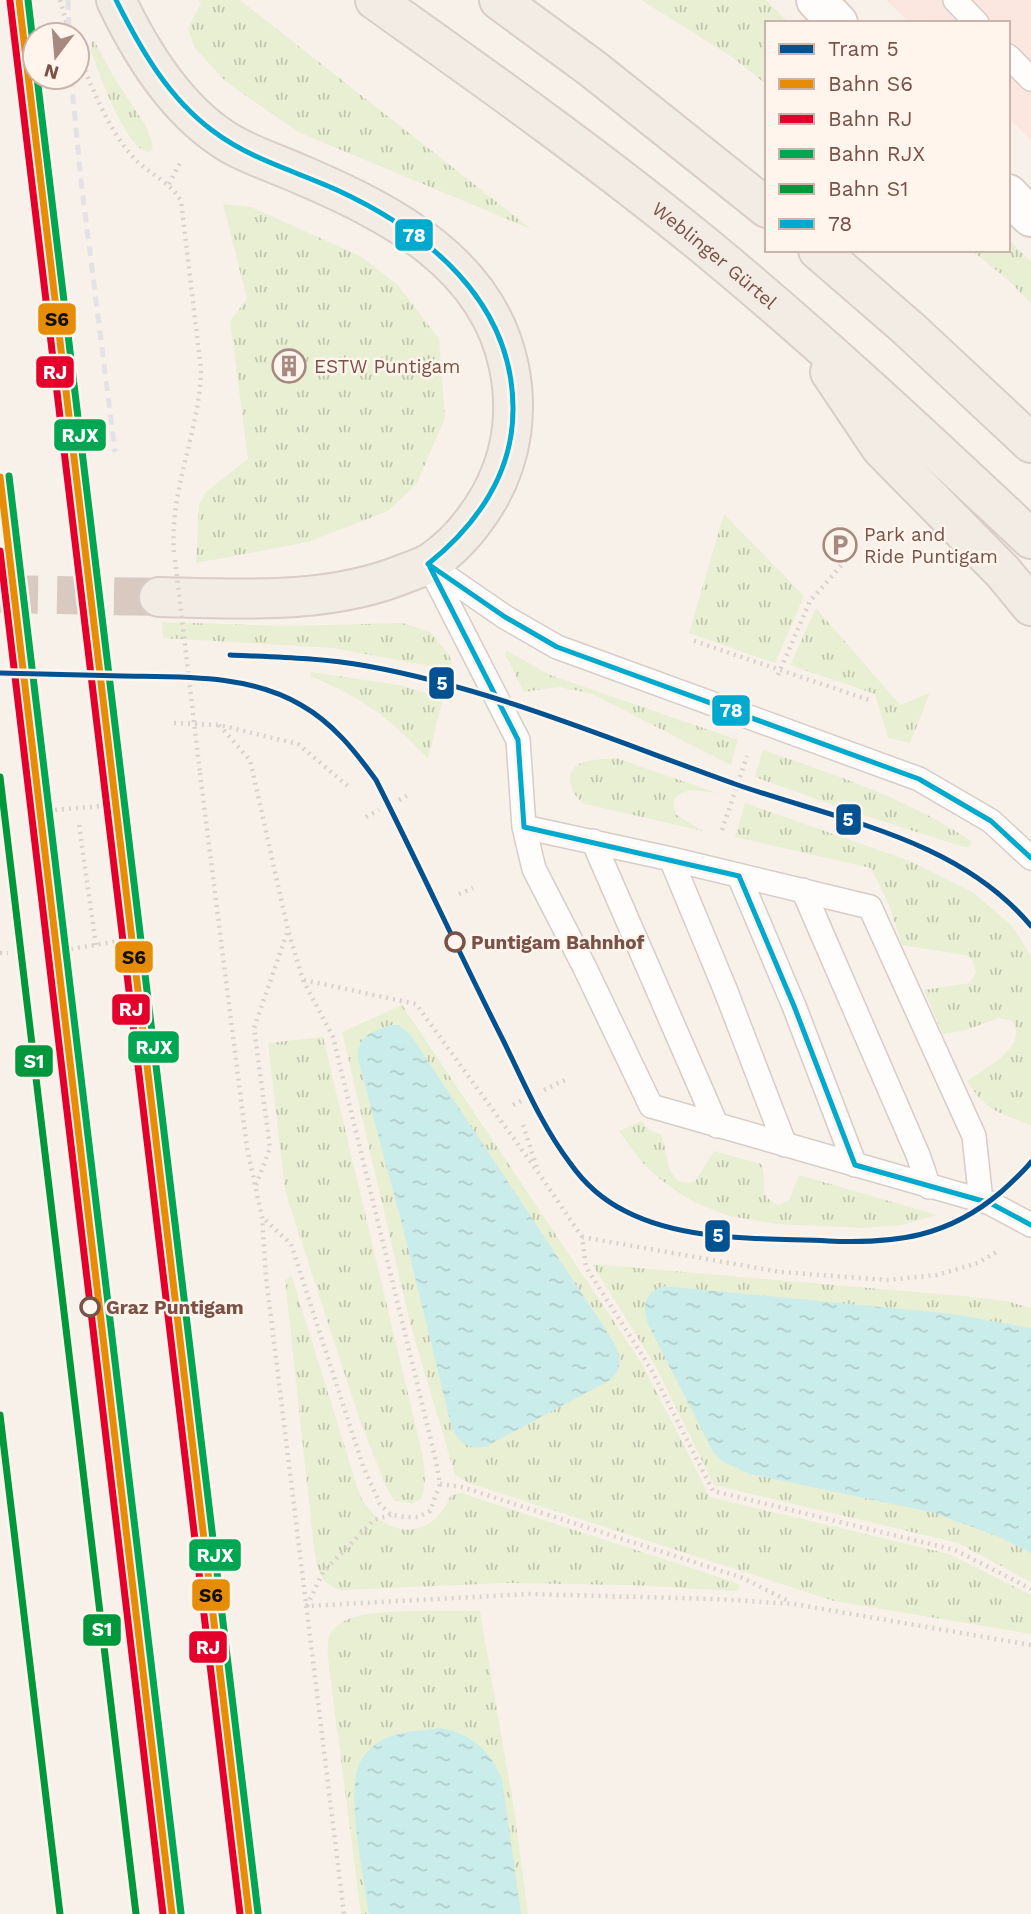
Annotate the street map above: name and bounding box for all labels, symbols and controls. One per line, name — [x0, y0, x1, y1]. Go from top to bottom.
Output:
north arrow — [21, 21, 91, 91]
legend — [765, 21, 1010, 252]
text: Tram 5 — [828, 36, 899, 61]
text: N — [42, 59, 61, 85]
text: Bahn S6 — [828, 71, 913, 96]
text: Bahn RJ — [828, 106, 913, 131]
text: Bahn RJX — [828, 141, 925, 166]
text: Bahn S1 — [828, 176, 908, 201]
street label: Weblinger Gürtel — [648, 197, 782, 314]
text: 78 — [828, 211, 852, 236]
line badge: 78 — [394, 218, 434, 252]
text: 78 — [402, 224, 426, 247]
line badge: S6 — [37, 302, 77, 336]
text: S6 — [45, 308, 69, 331]
building icon: ESTW Puntigam — [270, 347, 308, 385]
line badge: RJ — [35, 355, 75, 389]
place label: ESTW Puntigam — [314, 355, 460, 378]
text: RJ — [43, 361, 67, 384]
line badge: RJX — [53, 418, 107, 452]
text: RJX — [61, 424, 99, 447]
place label: Park and Ride Puntigam — [864, 523, 998, 568]
parking icon: Park and Ride Puntigam — [821, 526, 859, 564]
line badge: 5 — [428, 666, 455, 700]
text: 5 — [436, 672, 448, 695]
line badge: 78 — [711, 694, 751, 727]
text: 78 — [719, 699, 743, 722]
line badge: 5 — [835, 803, 862, 836]
text: 5 — [842, 808, 854, 831]
place label: Puntigam Bahnhof — [471, 931, 645, 954]
marker: Puntigam Bahnhof — [445, 932, 465, 952]
line badge: S6 — [114, 940, 154, 974]
text: S6 — [122, 946, 146, 969]
line badge: RJ — [111, 993, 151, 1026]
text: RJ — [119, 998, 143, 1021]
line badge: RJX — [127, 1030, 180, 1064]
text: RJX — [135, 1036, 173, 1059]
line badge: S1 — [14, 1044, 54, 1078]
text: S1 — [24, 1050, 44, 1073]
line badge: 5 — [704, 1219, 731, 1253]
text: 5 — [712, 1224, 724, 1247]
place label: Graz Puntigam — [106, 1296, 244, 1319]
marker: Graz Puntigam — [80, 1297, 100, 1317]
line badge: RJX — [188, 1538, 242, 1572]
text: RJX — [196, 1544, 234, 1567]
line badge: S6 — [191, 1578, 231, 1612]
text: S6 — [199, 1584, 223, 1607]
line badge: S1 — [82, 1613, 122, 1647]
text: S1 — [92, 1618, 112, 1641]
line badge: RJ — [188, 1630, 228, 1664]
text: RJ — [196, 1636, 220, 1659]

